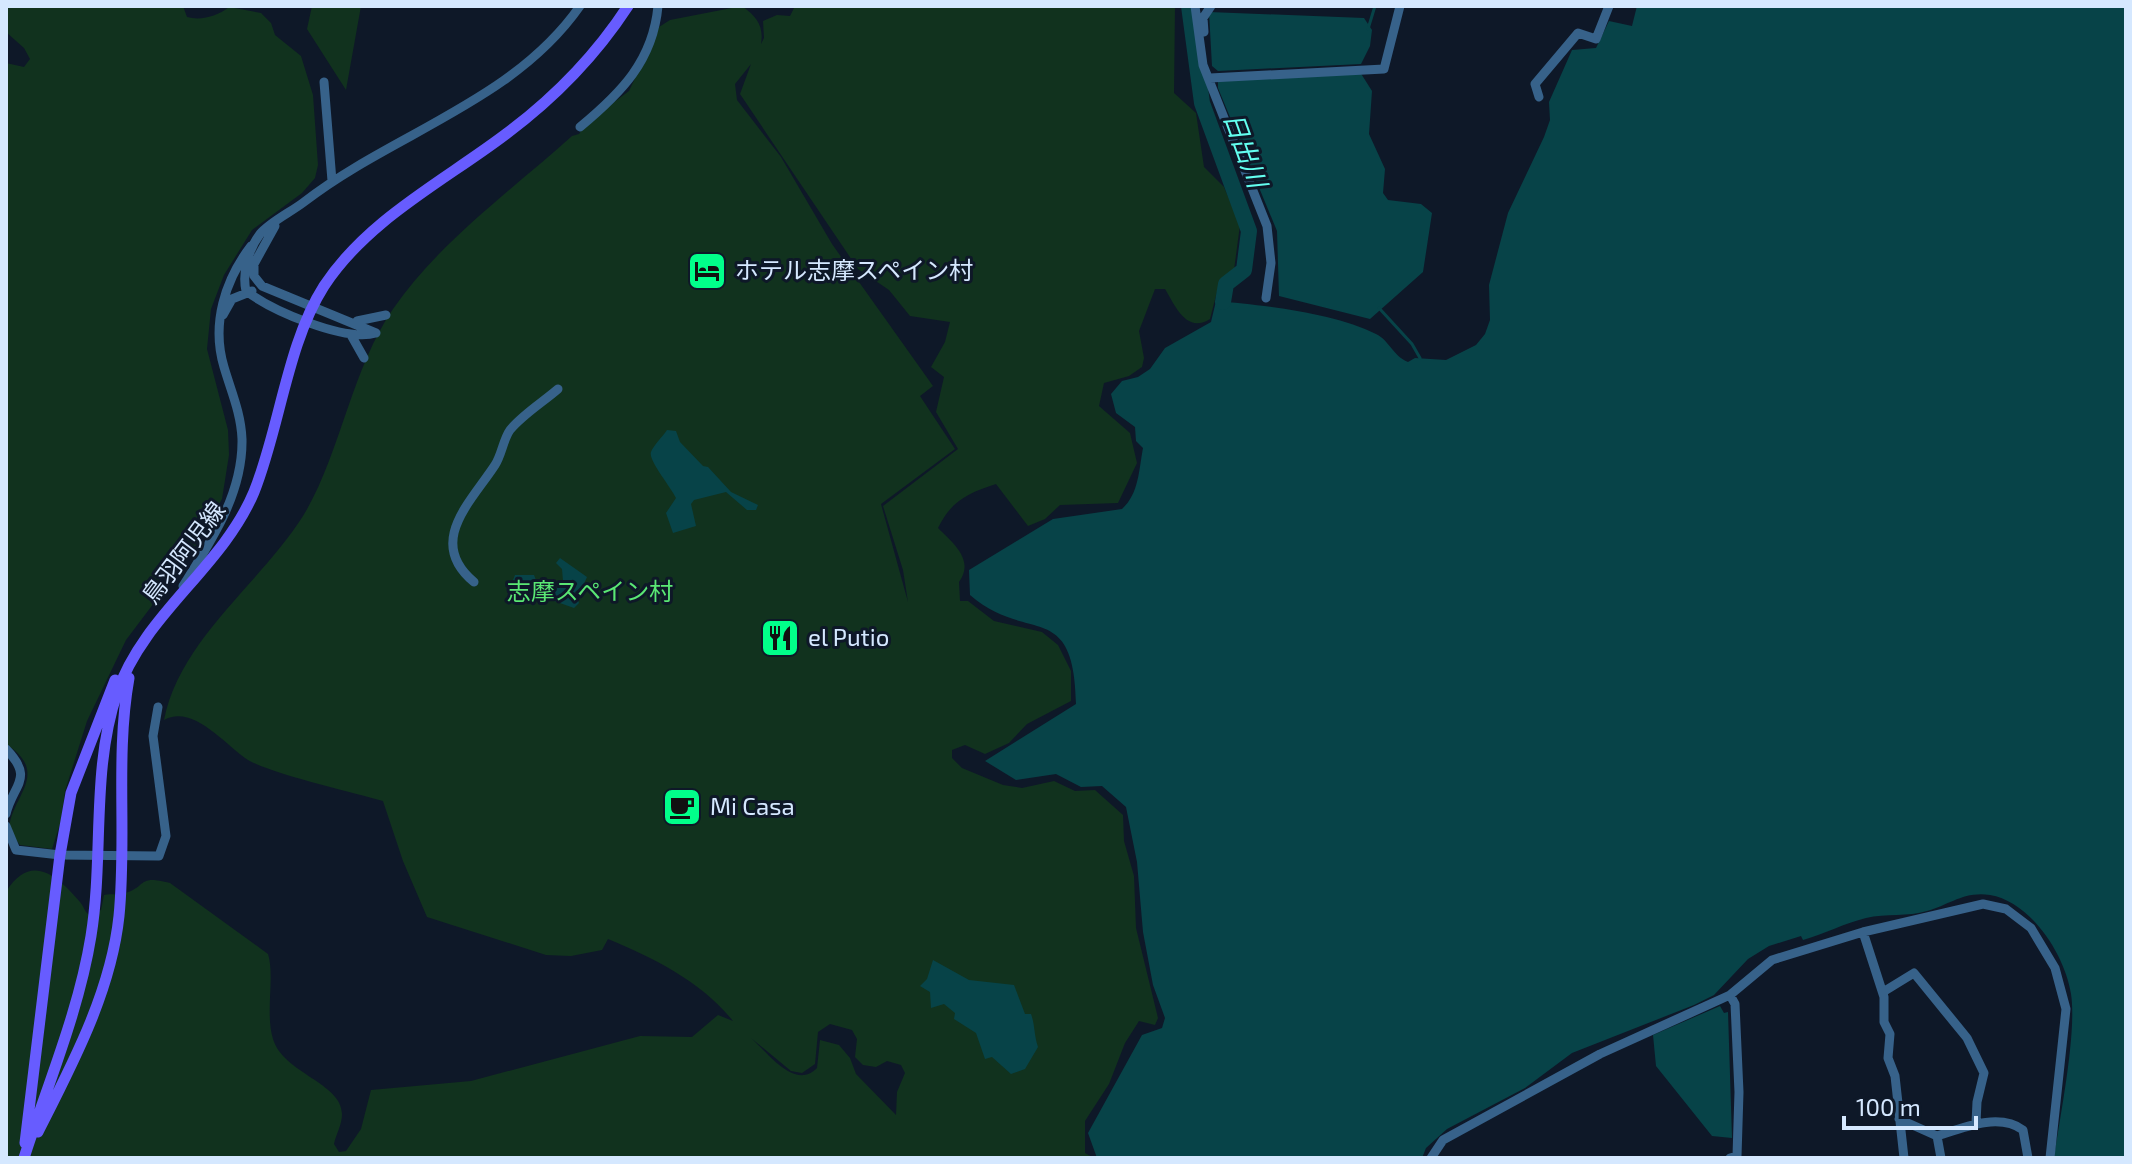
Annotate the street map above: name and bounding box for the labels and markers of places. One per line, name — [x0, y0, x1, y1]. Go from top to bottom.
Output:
hotel icon: ホテル志摩スペイン村 — [686, 250, 728, 292]
place label: ホテル志摩スペイン村 — [735, 255, 973, 284]
restaurant icon: el Putio — [759, 617, 801, 659]
place label: el Putio — [808, 622, 889, 651]
cafe icon: Mi Casa — [661, 786, 703, 828]
place label: Mi Casa — [710, 791, 795, 820]

